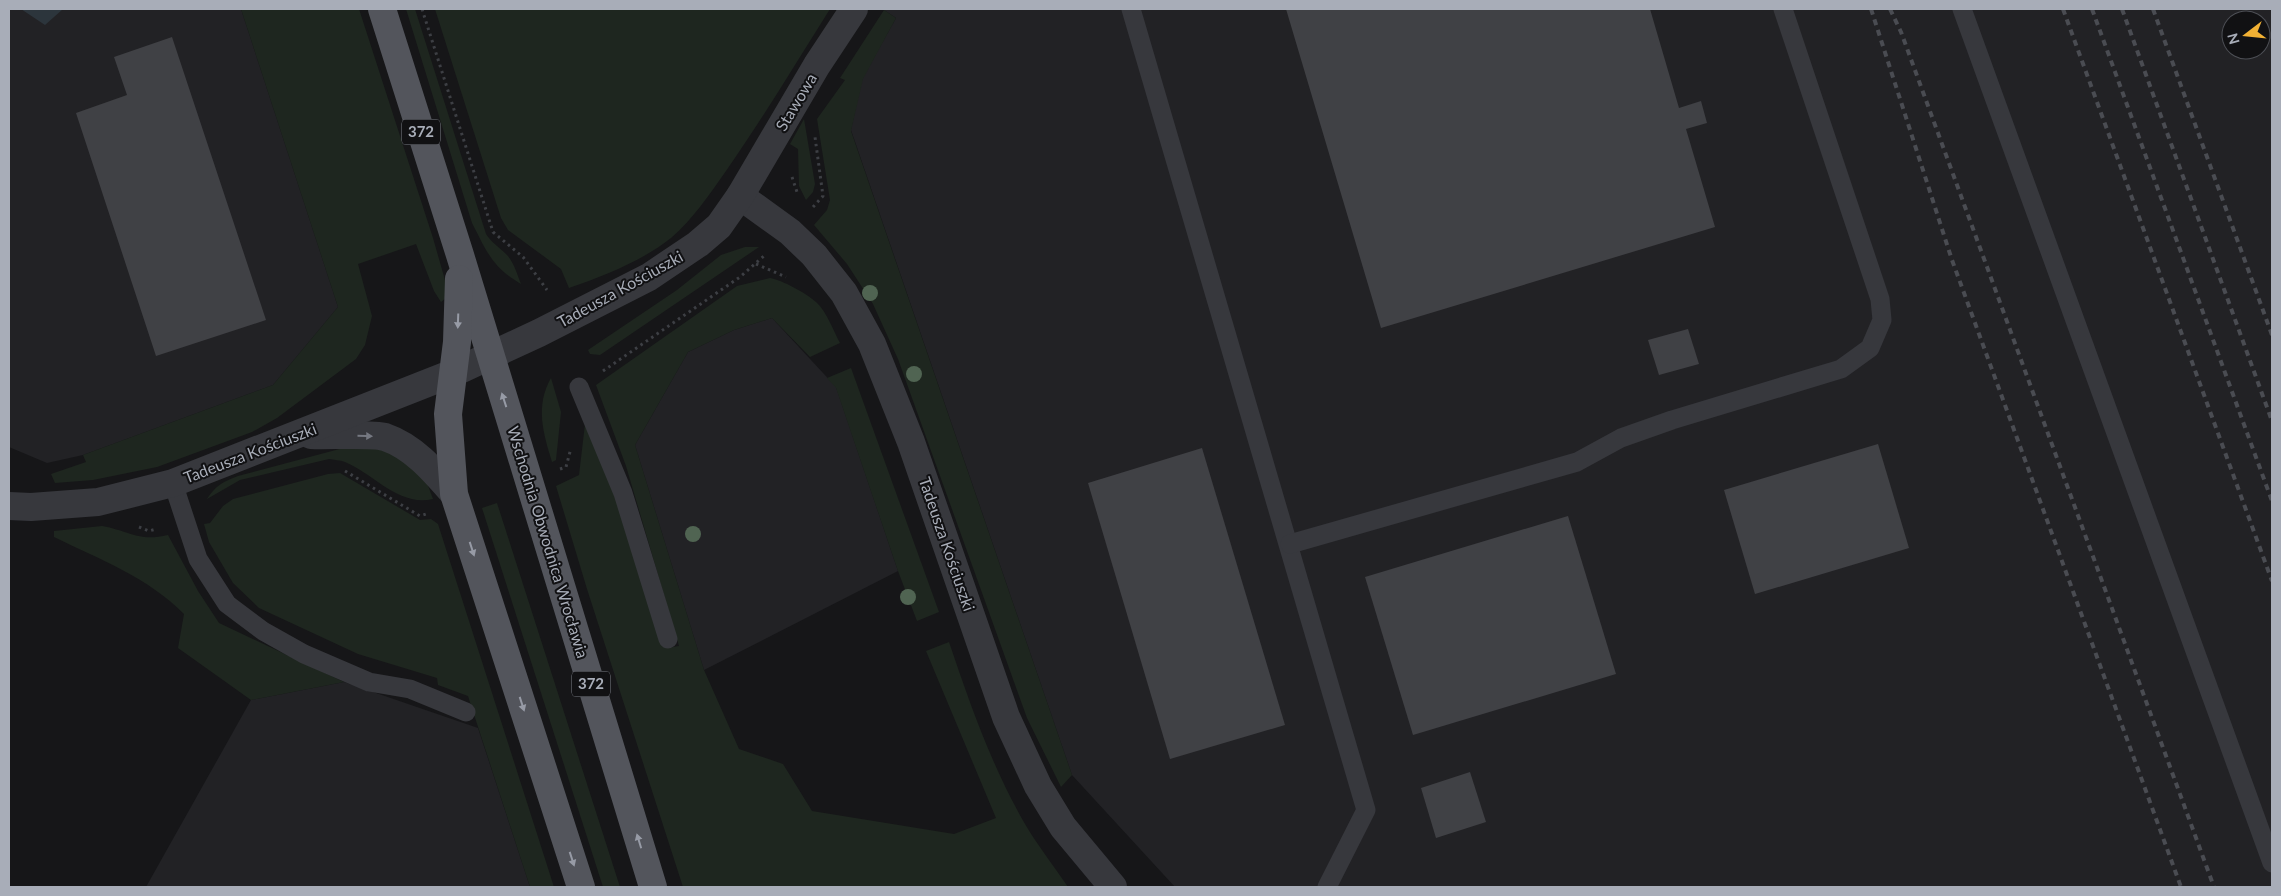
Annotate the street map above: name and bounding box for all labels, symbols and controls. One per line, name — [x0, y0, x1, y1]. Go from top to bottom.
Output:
north arrow — [2221, 10, 2271, 60]
text: N — [2223, 31, 2243, 46]
street label: Stawowa — [771, 70, 820, 134]
road number: 372 — [402, 120, 440, 144]
street label: Tadeusza Kościuszki — [554, 246, 686, 331]
one-way arrow — [453, 313, 461, 329]
one-way arrow — [499, 392, 507, 407]
street label: Tadeusza Kościuszki — [181, 418, 319, 487]
street label: Wschodnia Obwodnica Wrocławia — [504, 424, 593, 660]
one-way arrow — [358, 432, 374, 440]
street label: Tadeusza Kościuszki — [916, 474, 979, 613]
one-way arrow — [469, 542, 477, 557]
road number: 372 — [572, 672, 610, 696]
one-way arrow — [518, 697, 526, 712]
one-way arrow — [635, 833, 643, 848]
one-way arrow — [569, 851, 576, 866]

